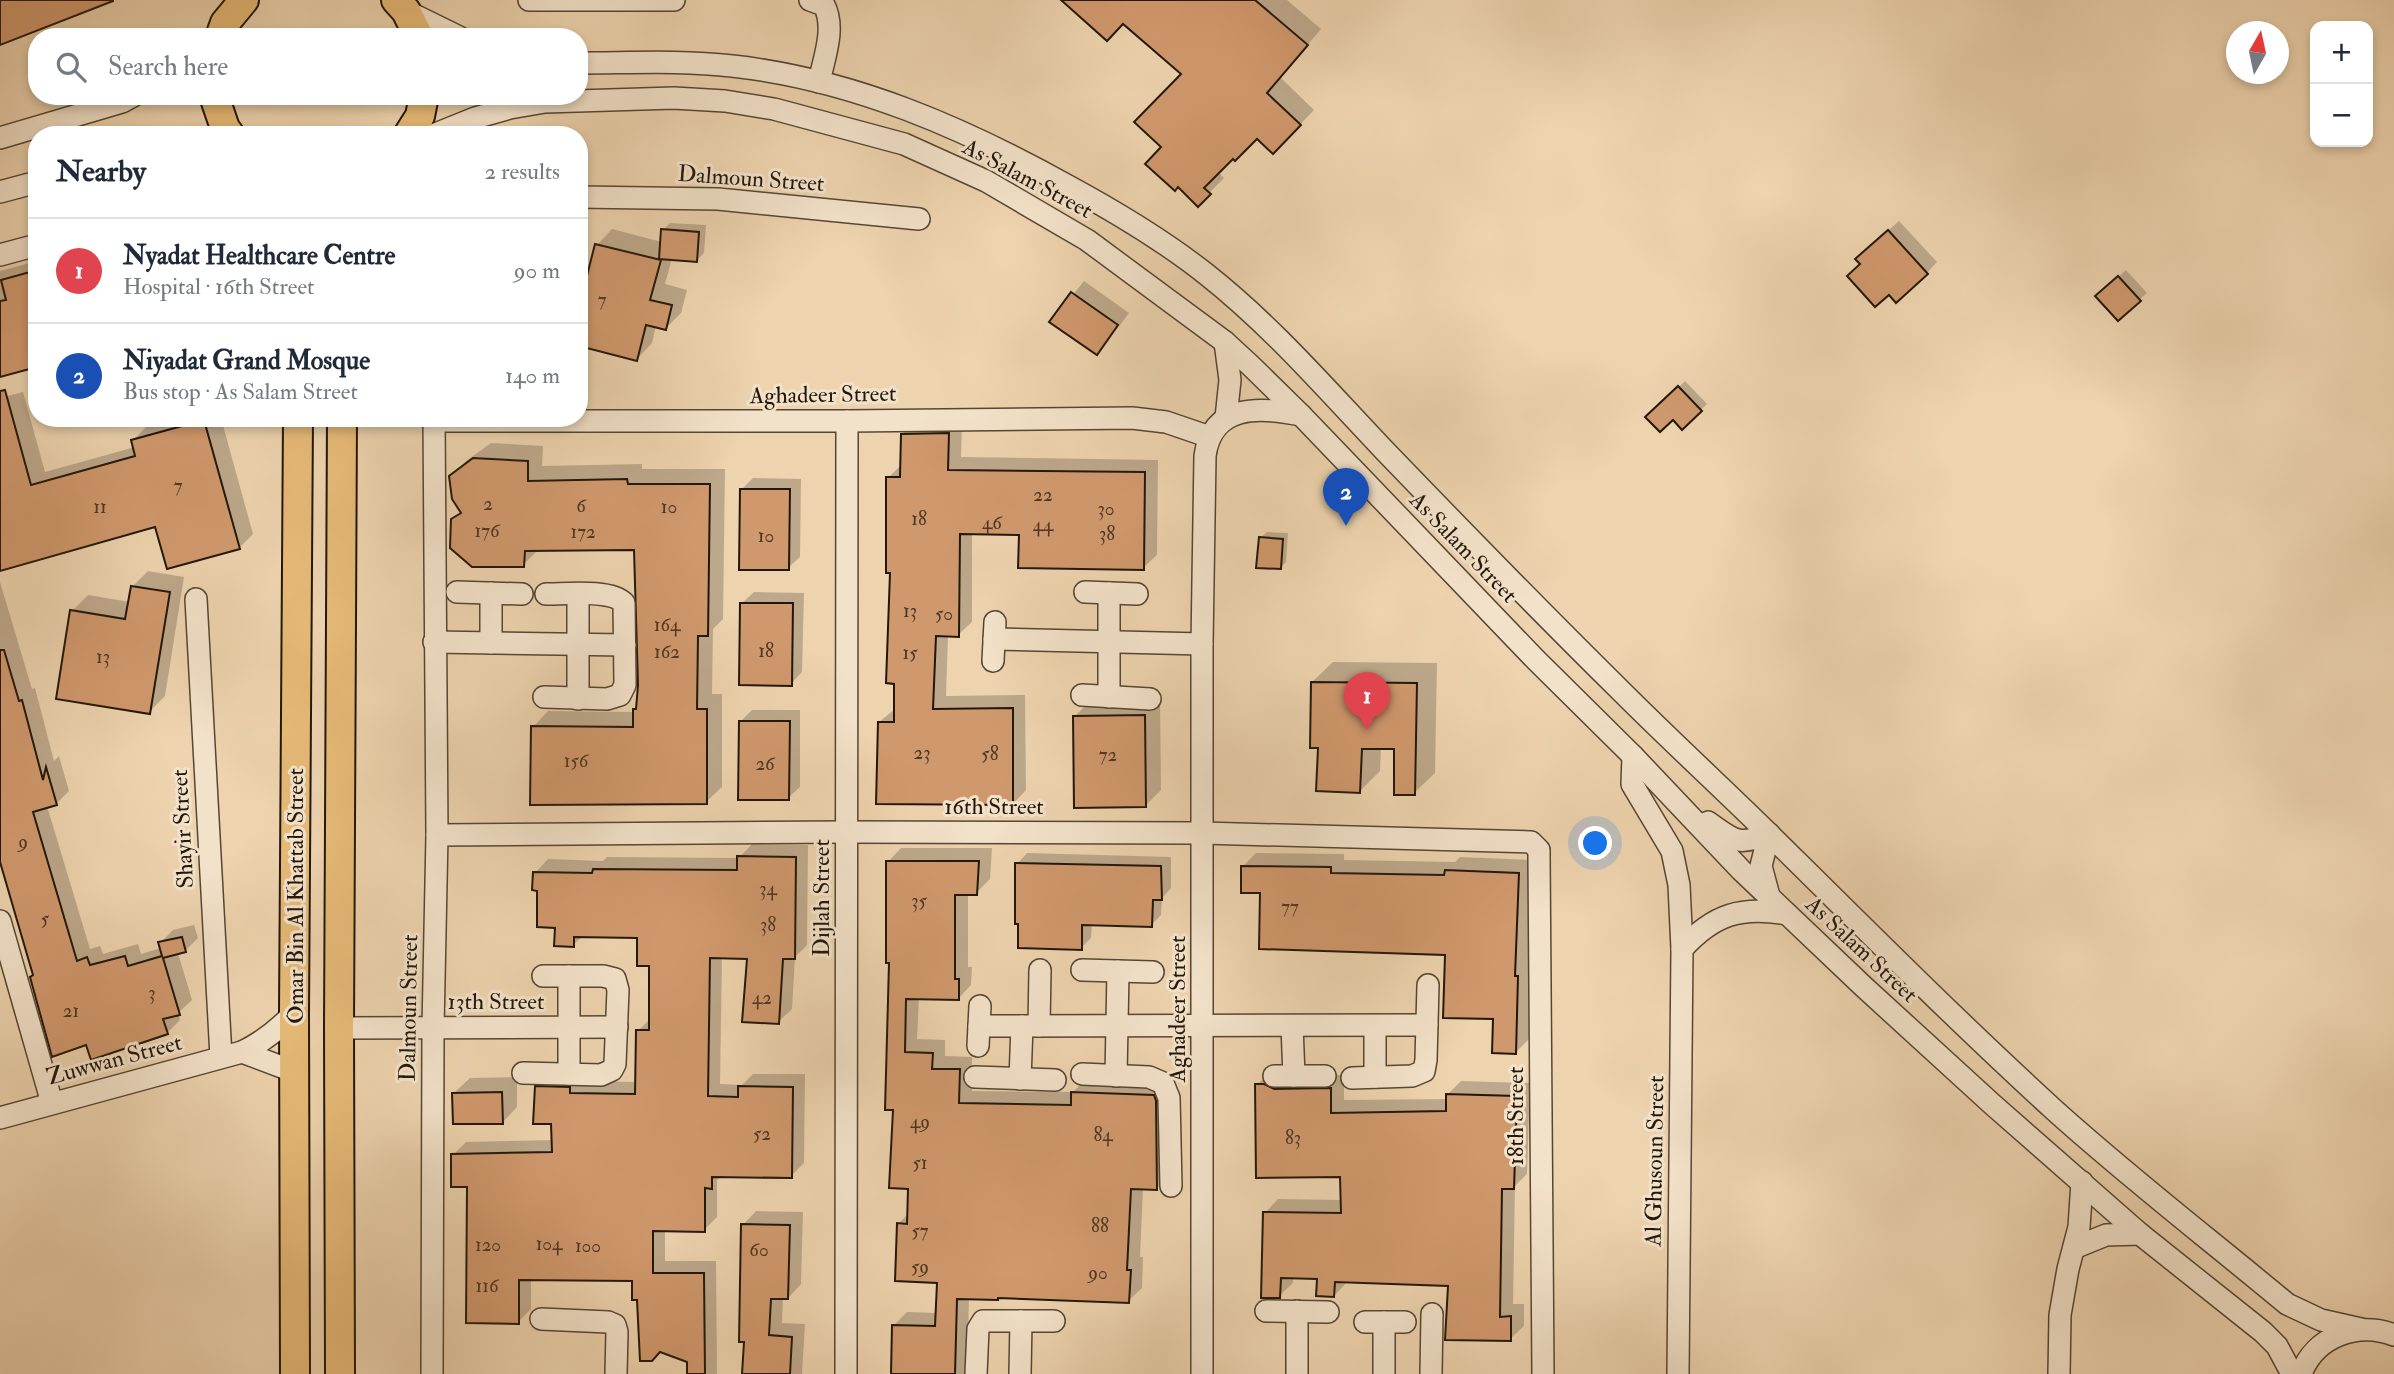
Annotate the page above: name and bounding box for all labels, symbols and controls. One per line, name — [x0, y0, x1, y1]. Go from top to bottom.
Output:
north arrow — [2226, 21, 2289, 84]
map controls — [2310, 21, 2373, 147]
button: + — [2310, 21, 2373, 84]
search box — [28, 28, 588, 105]
icon: search — [52, 48, 90, 86]
text: Search here — [108, 51, 228, 83]
button: − — [2310, 84, 2373, 147]
street label: As Salam Street — [957, 132, 1098, 225]
text: Nearby — [56, 153, 146, 190]
text: 2 results — [485, 157, 560, 186]
street label: Dalmoun Street — [677, 159, 825, 198]
text: Nyadat Healthcare Centre — [123, 240, 395, 272]
text: 1 — [75, 256, 83, 285]
text: 90 m — [514, 256, 560, 285]
text: Hospital · 16th Street — [123, 272, 315, 301]
house number: 7 — [598, 288, 607, 312]
text: Niyadat Grand Mosque — [123, 345, 370, 377]
text: 2 — [73, 361, 85, 390]
text: 140 m — [505, 361, 560, 390]
text: Bus stop · As Salam Street — [123, 377, 358, 406]
street label: Aghadeer Street — [748, 379, 897, 410]
pin: 2 — [1323, 468, 1369, 526]
house number: 7 — [174, 474, 183, 498]
house number: 22 — [1033, 483, 1053, 507]
street label: As Salam Street — [1403, 485, 1524, 609]
house number: 2 — [483, 492, 493, 516]
house number: 6 — [576, 494, 587, 518]
house number: 11 — [93, 495, 107, 519]
house number: 10 — [661, 495, 677, 519]
house number: 30 — [1097, 497, 1115, 521]
house number: 18 — [911, 507, 927, 531]
house number: 46 — [982, 511, 1003, 535]
house number: 44 — [1033, 513, 1054, 537]
house number: 176 — [474, 519, 501, 543]
house number: 172 — [570, 520, 596, 544]
house number: 38 — [1099, 522, 1115, 546]
house number: 10 — [758, 524, 774, 548]
house number: 13 — [903, 599, 917, 623]
house number: 50 — [935, 602, 953, 626]
house number: 164 — [654, 613, 681, 637]
house number: 18 — [758, 639, 774, 663]
house number: 162 — [654, 640, 680, 664]
house number: 15 — [902, 641, 918, 665]
house number: 13 — [96, 645, 110, 669]
pin: 1 — [1344, 672, 1390, 730]
house number: 23 — [914, 741, 930, 765]
house number: 58 — [981, 742, 999, 766]
house number: 72 — [1099, 743, 1117, 767]
house number: 156 — [564, 749, 590, 773]
house number: 26 — [755, 752, 776, 776]
street label: Omar Bin Al Khattab Street — [281, 768, 310, 1024]
street label: Shayir Street — [165, 769, 200, 889]
street label: 16th Street — [944, 792, 1044, 821]
your location — [1578, 826, 1612, 860]
house number: 9 — [16, 830, 28, 854]
street label: Dijlah Street — [807, 839, 836, 957]
house number: 34 — [759, 877, 777, 901]
house number: 35 — [911, 889, 927, 913]
street label: As Salam Street — [1799, 889, 1924, 1009]
house number: 77 — [1281, 895, 1299, 919]
house number: 5 — [41, 907, 50, 931]
house number: 38 — [760, 913, 776, 937]
street label: Dalmoun Street — [393, 934, 424, 1082]
street label: Aghadeer Street — [1163, 936, 1192, 1083]
house number: 3 — [148, 981, 156, 1005]
house number: 42 — [752, 986, 772, 1010]
street label: 13th Street — [448, 987, 544, 1016]
house number: 21 — [63, 999, 79, 1023]
street label: Zuwwan Street — [43, 1027, 185, 1091]
street label: 18th Street — [1501, 1067, 1530, 1165]
street label: Al Ghusoun Street — [1638, 1075, 1670, 1248]
house number: 49 — [910, 1110, 930, 1134]
house number: 52 — [753, 1122, 771, 1146]
house number: 84 — [1093, 1123, 1113, 1147]
house number: 83 — [1285, 1126, 1301, 1150]
house number: 51 — [912, 1151, 928, 1175]
house number: 88 — [1091, 1214, 1109, 1238]
house number: 57 — [911, 1219, 929, 1243]
house number: 104 — [536, 1232, 563, 1256]
house number: 120 — [475, 1233, 501, 1257]
house number: 100 — [575, 1234, 601, 1258]
house number: 60 — [749, 1238, 769, 1262]
house number: 59 — [911, 1255, 929, 1279]
house number: 90 — [1086, 1261, 1108, 1285]
house number: 116 — [475, 1274, 500, 1298]

